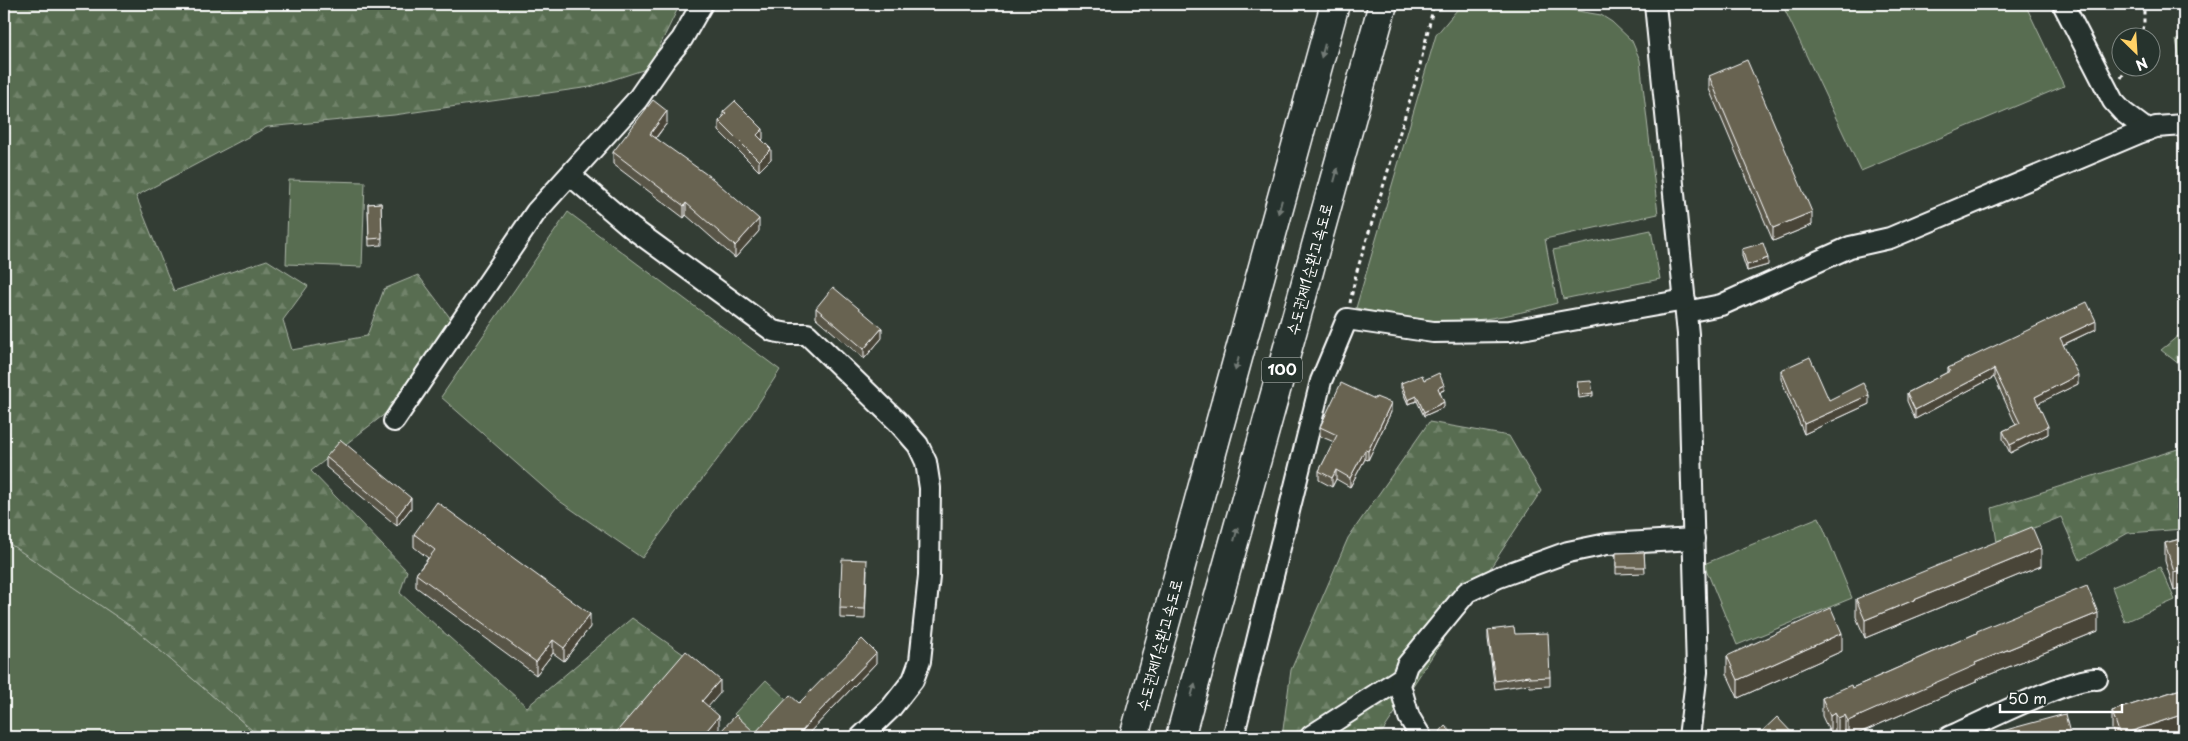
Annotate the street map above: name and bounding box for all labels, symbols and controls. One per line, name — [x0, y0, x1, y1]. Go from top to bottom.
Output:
north arrow — [2110, 28, 2160, 78]
one-way arrow — [1318, 43, 1326, 58]
text: N — [2132, 52, 2151, 76]
one-way arrow — [1332, 167, 1340, 182]
one-way arrow — [1275, 200, 1283, 215]
street label: 수도권제1순환고속도로 — [1279, 200, 1337, 337]
one-way arrow — [1232, 357, 1240, 372]
road number: 100 — [1262, 358, 1302, 382]
one-way arrow — [1233, 526, 1241, 541]
street label: 수도권제1순환고속도로 — [1129, 576, 1187, 713]
scale bar — [2000, 681, 2123, 713]
one-way arrow — [1189, 683, 1197, 698]
text: 50 m — [2008, 686, 2047, 709]

